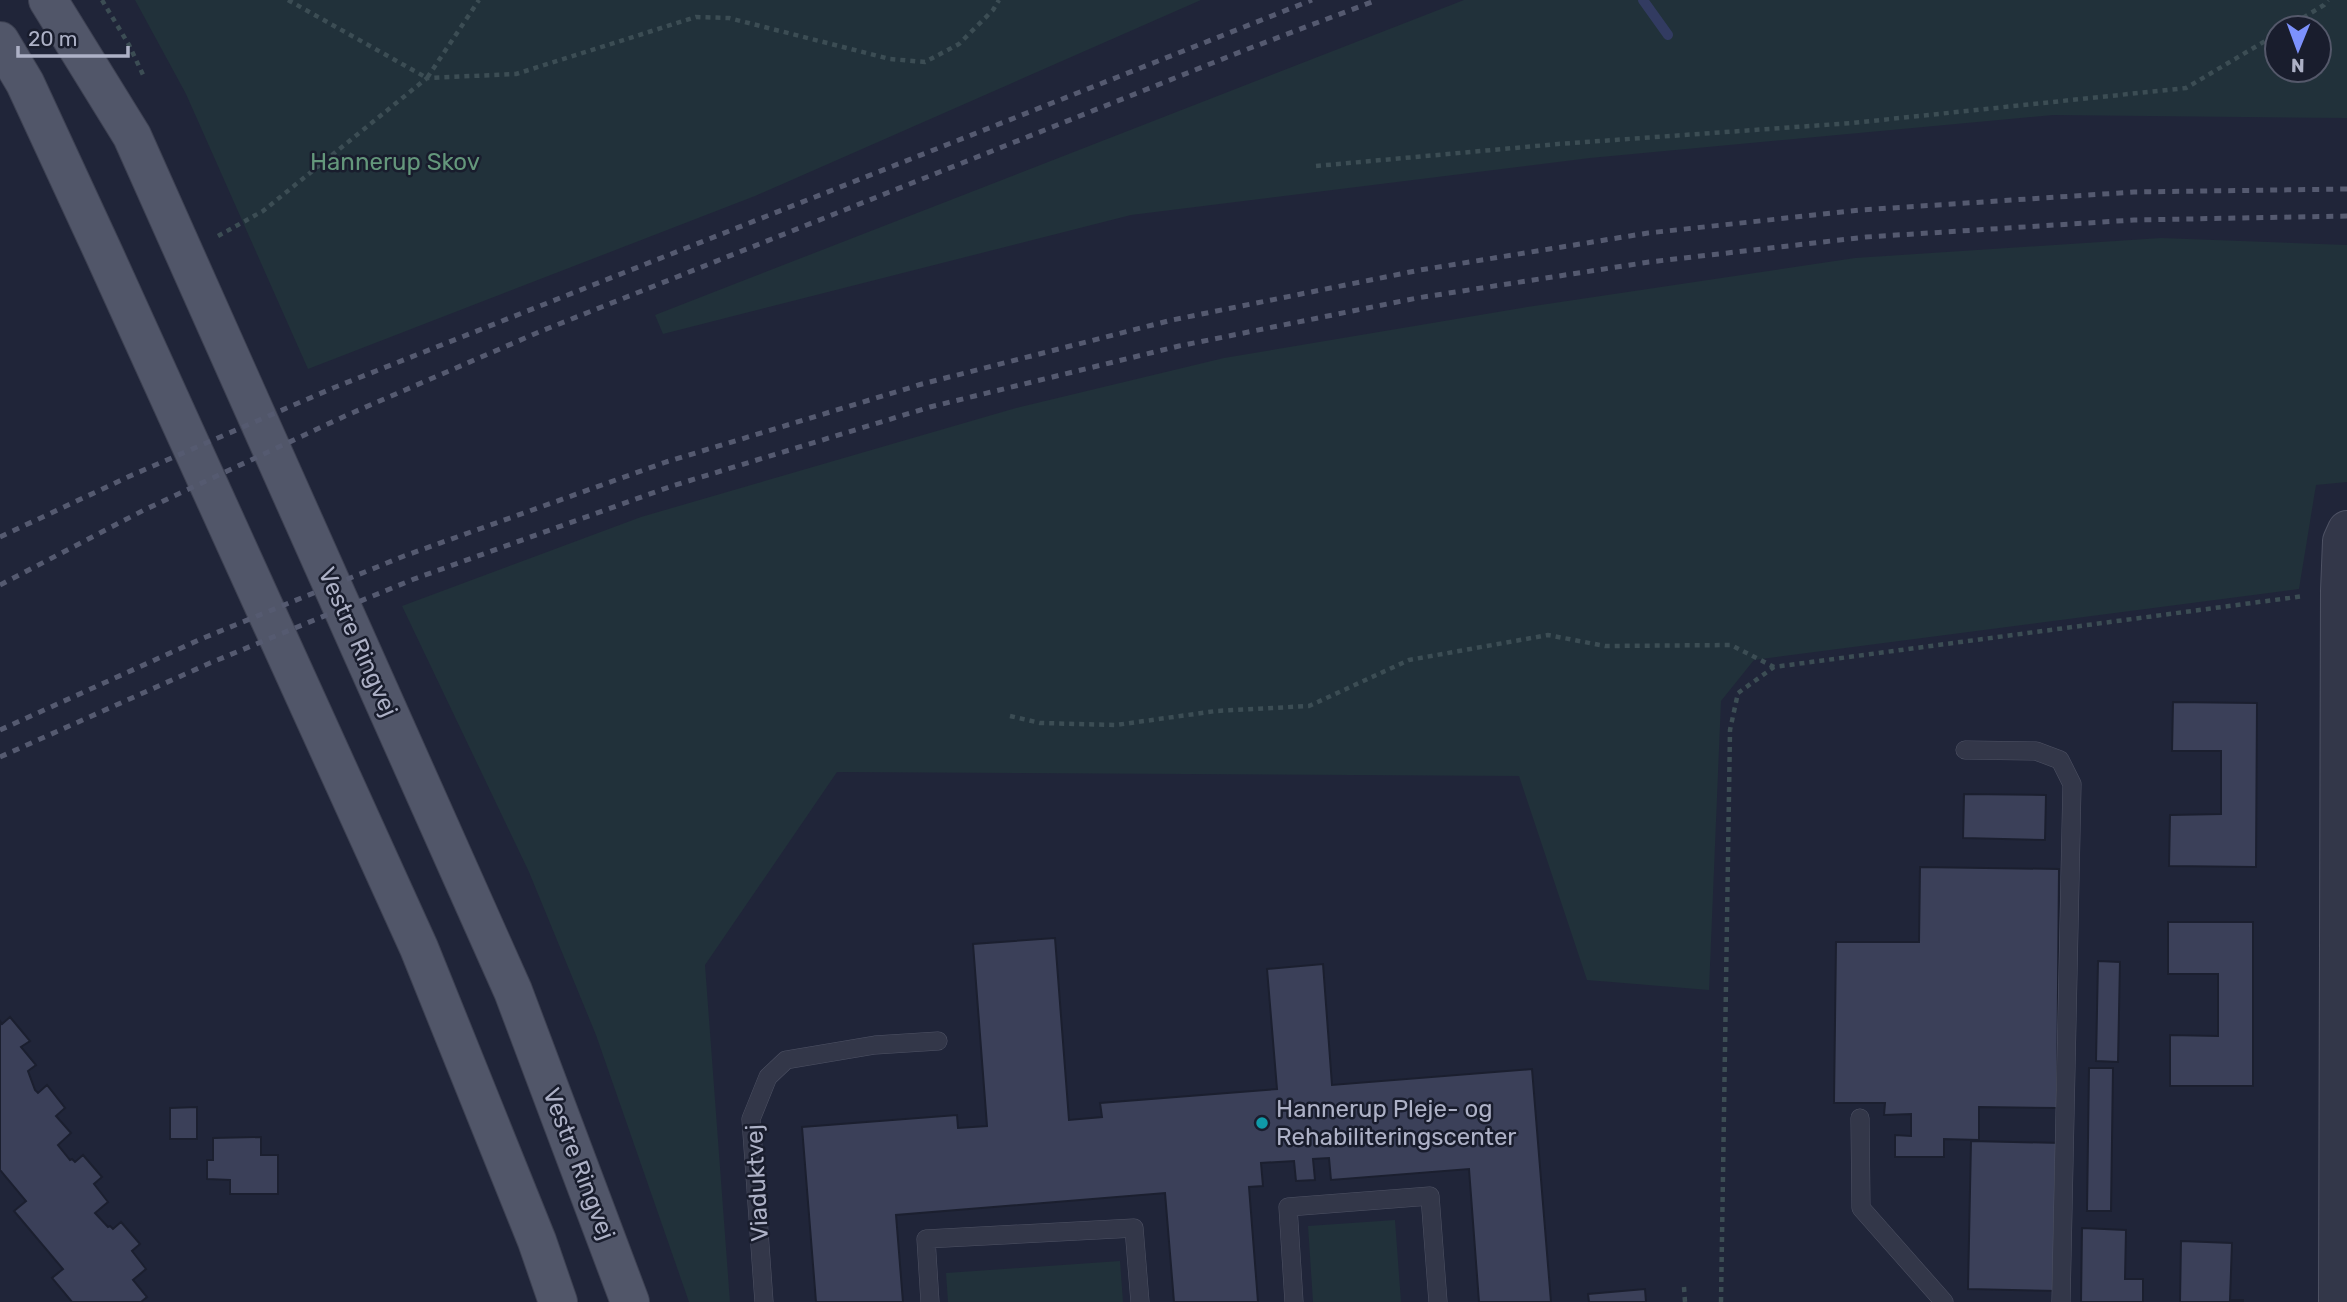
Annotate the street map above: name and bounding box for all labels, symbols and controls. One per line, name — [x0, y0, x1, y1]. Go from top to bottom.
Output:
scale bar — [18, 14, 128, 58]
north arrow — [2263, 14, 2333, 84]
text: 20 m — [28, 26, 77, 51]
text: N — [2291, 54, 2305, 77]
park label: Hannerup Skov — [310, 148, 480, 176]
street label: Vestre Ringvej — [313, 563, 403, 721]
street label: Vestre Ringvej — [537, 1084, 621, 1244]
place label: Hannerup Pleje- og Rehabiliteringscenter — [1276, 1095, 1516, 1151]
marker: Hannerup Pleje- og Rehabiliteringscenter — [1254, 1115, 1270, 1131]
street label: Viaduktvej — [740, 1124, 774, 1242]

